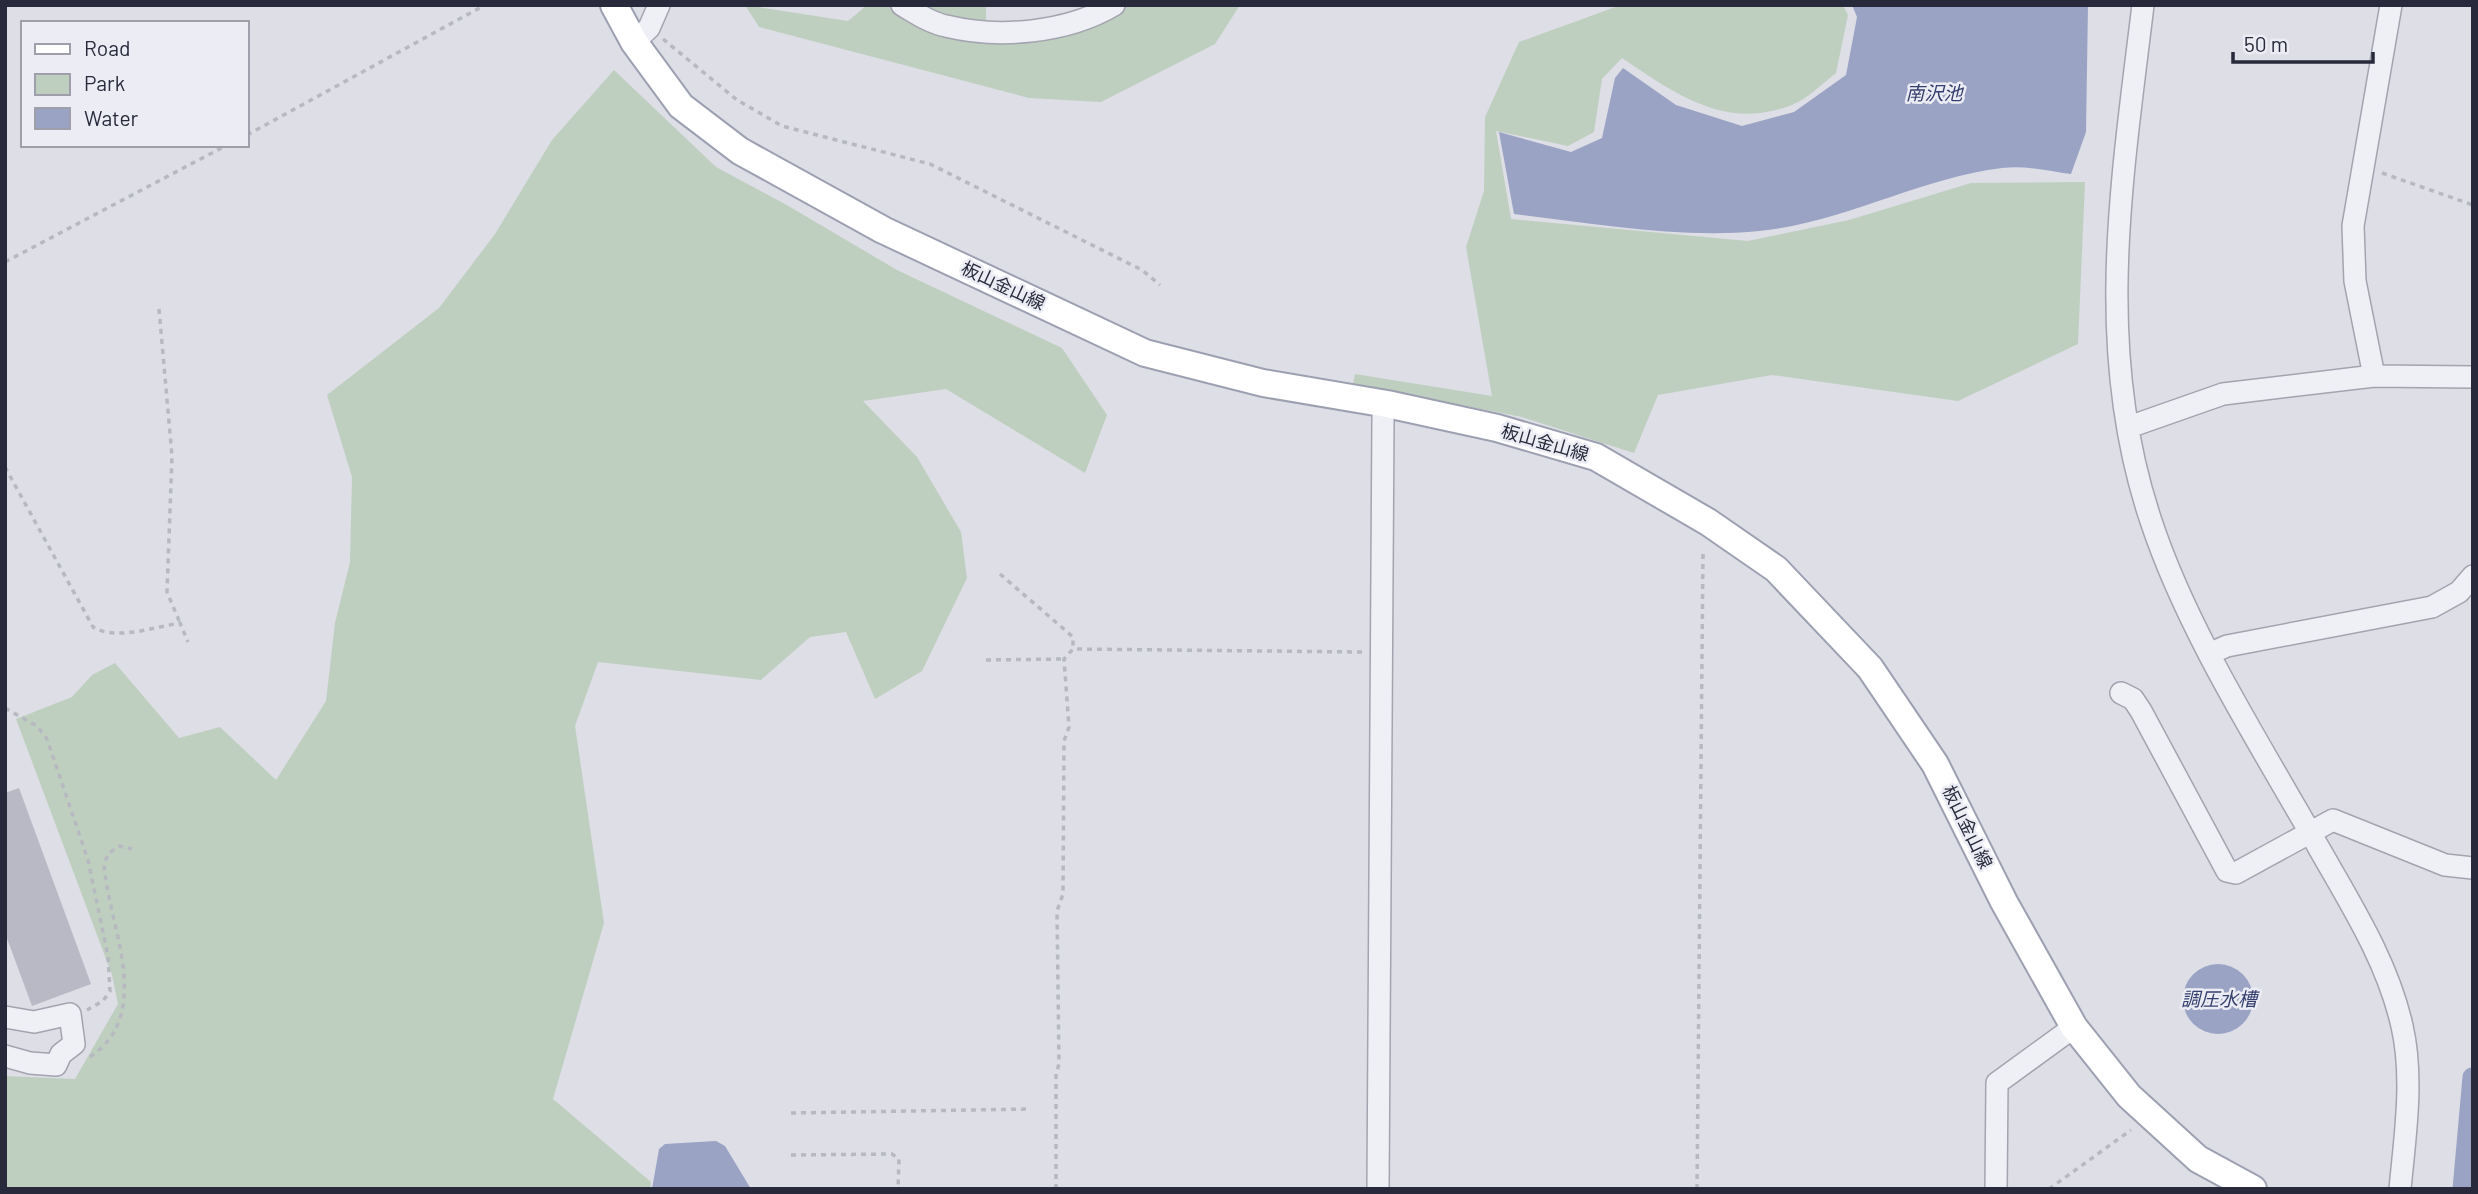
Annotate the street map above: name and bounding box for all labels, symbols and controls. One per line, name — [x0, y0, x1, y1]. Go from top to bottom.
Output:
legend — [21, 21, 248, 147]
scale bar — [2233, 21, 2373, 65]
text: 50 m — [2244, 31, 2288, 56]
text: Road — [84, 35, 130, 60]
text: Park — [84, 70, 125, 95]
water label: 南沢池 — [1905, 81, 1964, 104]
text: Water — [84, 105, 139, 130]
street label: 板山金山線 — [958, 256, 1049, 314]
street label: 板山金山線 — [1499, 419, 1592, 465]
street label: 板山金山線 — [1938, 781, 1998, 872]
water label: 調圧水槽 — [2181, 987, 2260, 1010]

